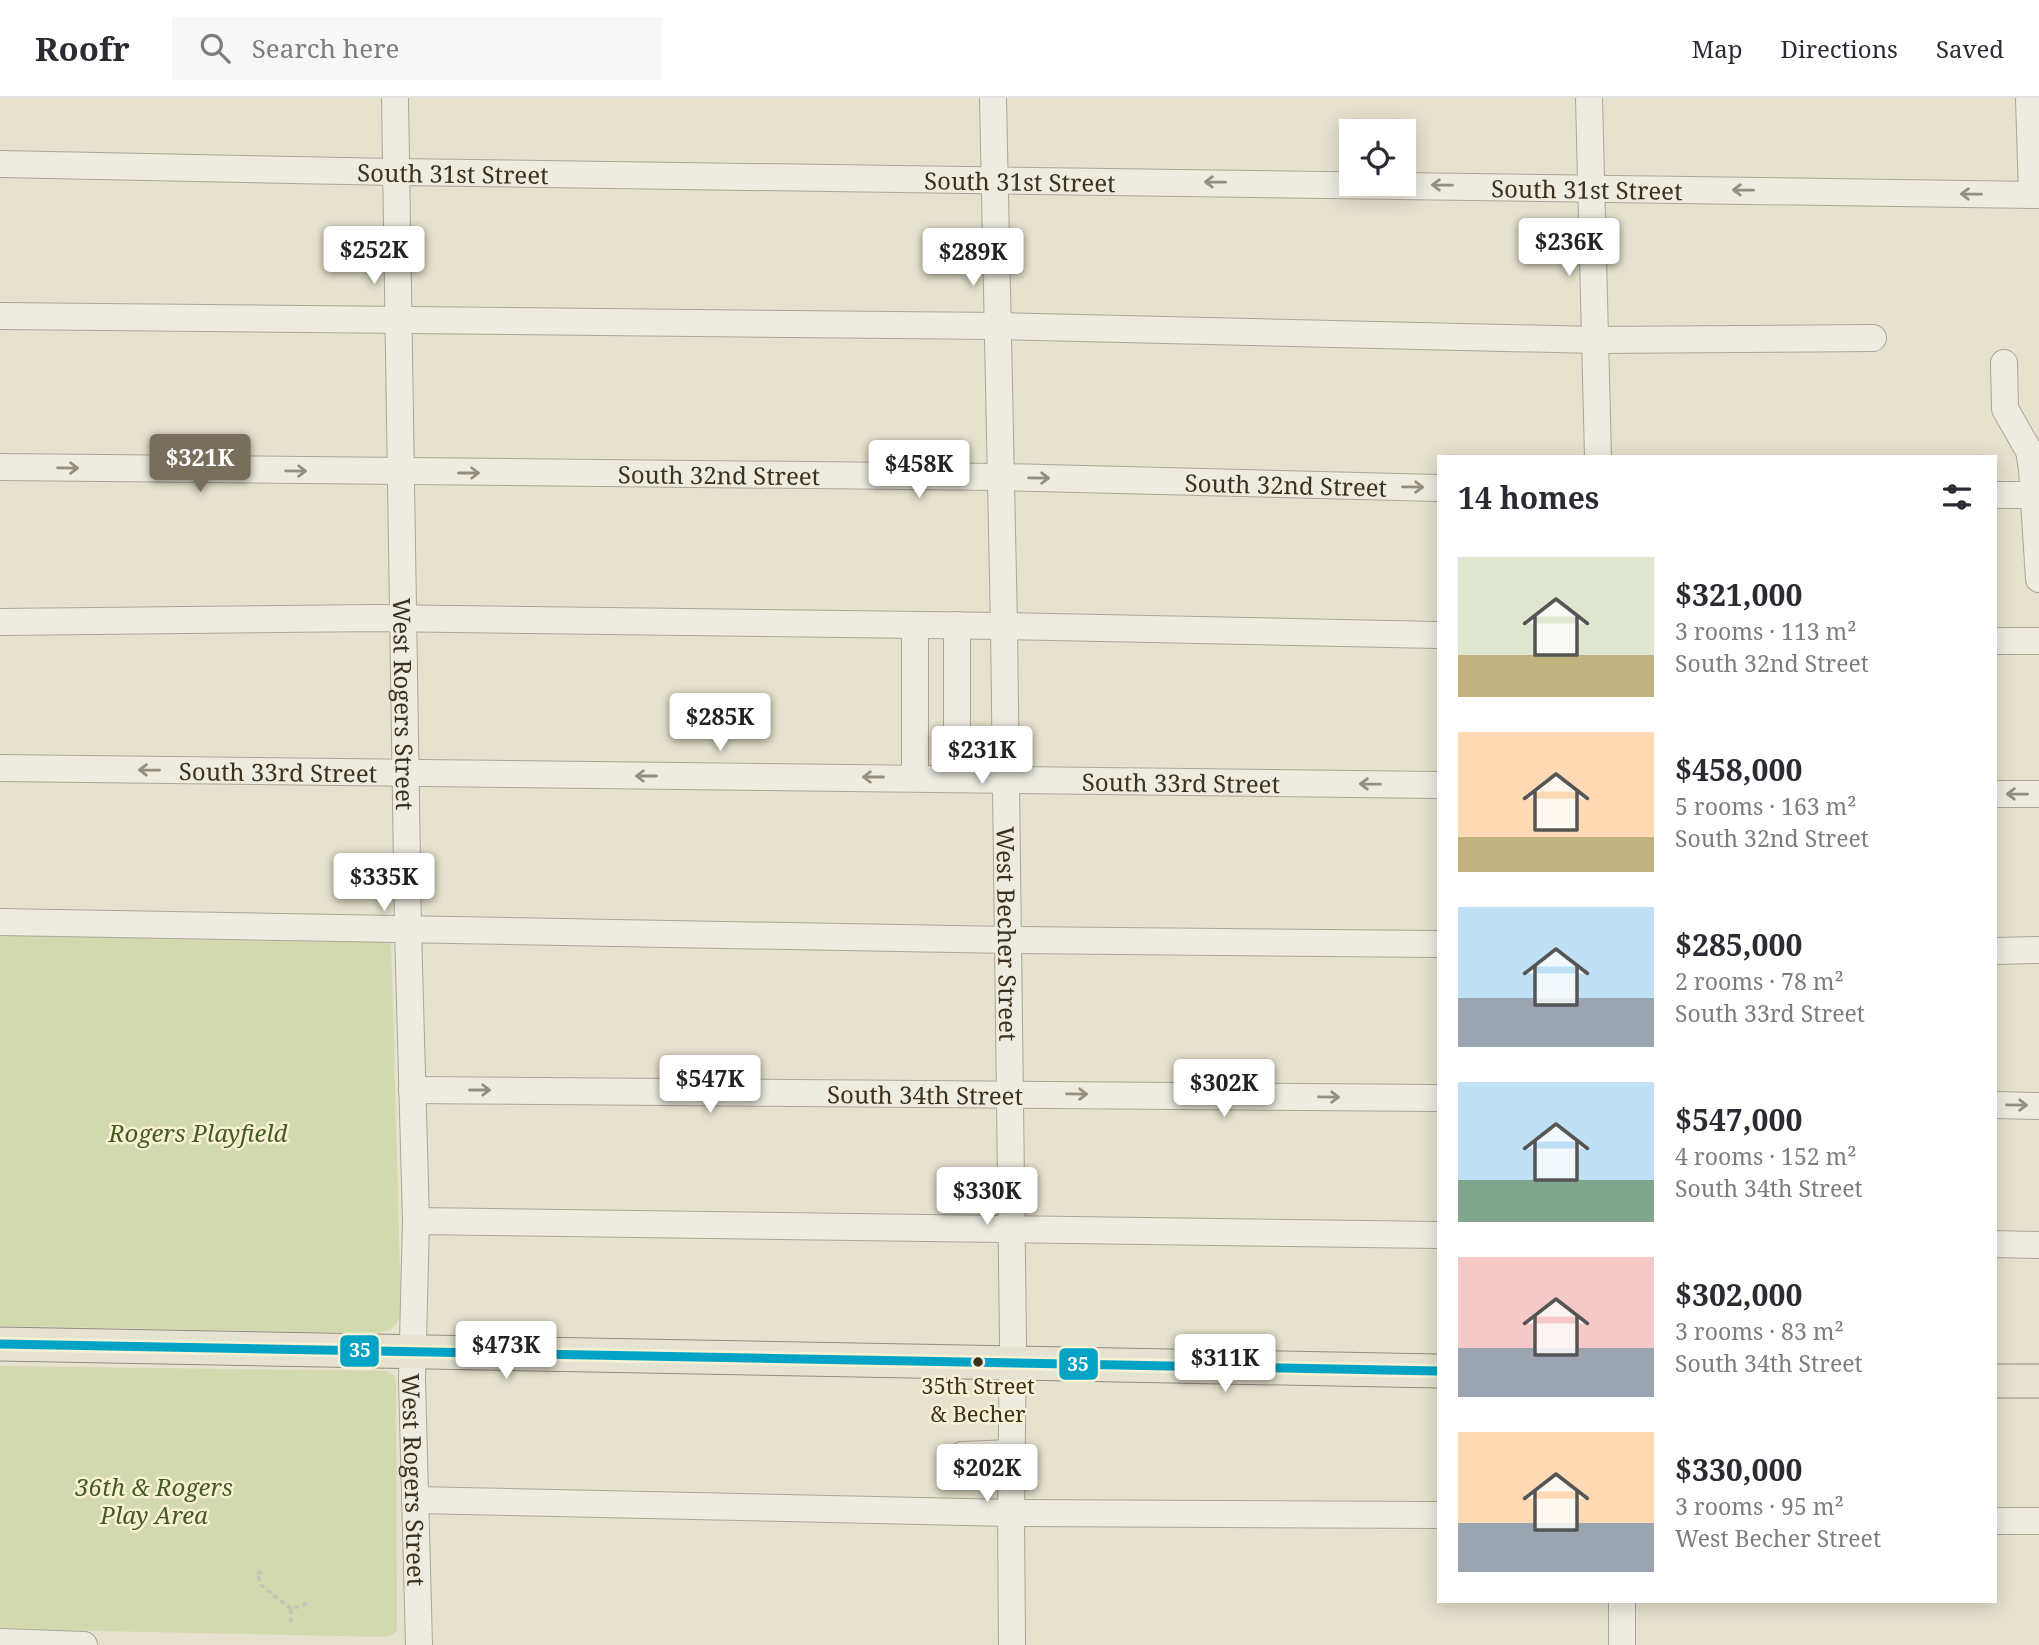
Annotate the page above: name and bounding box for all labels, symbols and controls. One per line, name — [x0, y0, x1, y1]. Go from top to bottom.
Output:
search box — [172, 17, 662, 80]
text: Roofr — [35, 26, 130, 71]
icon: search — [196, 29, 234, 67]
text: Search here — [252, 30, 399, 66]
text: Map — [1692, 32, 1743, 65]
text: Directions — [1781, 32, 1898, 65]
text: Saved — [1936, 32, 2004, 65]
map controls — [1339, 119, 1416, 196]
button: locate — [1339, 119, 1416, 196]
street label: South 31st Street — [357, 155, 549, 191]
street label: South 31st Street — [924, 163, 1116, 199]
street label: South 31st Street — [1491, 171, 1683, 207]
one-way arrow — [1204, 175, 1227, 189]
one-way arrow — [1431, 179, 1454, 192]
one-way arrow — [1732, 183, 1755, 197]
one-way arrow — [1960, 187, 1983, 200]
pin: $236K — [1520, 218, 1618, 278]
text: $236K — [1535, 225, 1603, 257]
pin: $252K — [325, 226, 423, 286]
pin: $289K — [924, 228, 1022, 288]
text: $252K — [340, 233, 408, 265]
text: $289K — [939, 235, 1007, 267]
pin: $321K — [151, 434, 249, 494]
pin: $458K — [870, 440, 968, 500]
text: $321K — [166, 441, 234, 473]
text: $458K — [885, 447, 953, 479]
street label: South 32nd Street — [618, 457, 820, 492]
one-way arrow — [56, 462, 79, 475]
one-way arrow — [284, 465, 307, 478]
street label: South 32nd Street — [1184, 465, 1387, 503]
one-way arrow — [457, 466, 480, 480]
one-way arrow — [1027, 471, 1050, 485]
text: 14 homes — [1458, 477, 1599, 518]
icon: filters — [1938, 478, 1976, 516]
one-way arrow — [1402, 480, 1425, 494]
text: $321,000 — [1675, 574, 1802, 615]
icon: home — [1514, 585, 1598, 669]
street label: West Rogers Street — [386, 597, 423, 811]
text: 3 rooms · 113 m² — [1675, 615, 1857, 647]
text: South 32nd Street — [1675, 647, 1869, 679]
pin: $285K — [671, 694, 769, 753]
text: $285K — [686, 700, 754, 732]
pin: $231K — [933, 726, 1031, 786]
text: $231K — [948, 733, 1016, 765]
text: $458,000 — [1675, 749, 1802, 790]
street label: South 33rd Street — [179, 754, 377, 789]
icon: home — [1514, 760, 1598, 844]
one-way arrow — [138, 763, 161, 777]
street label: South 33rd Street — [1082, 764, 1280, 800]
one-way arrow — [635, 769, 658, 782]
one-way arrow — [862, 770, 885, 784]
one-way arrow — [1359, 778, 1382, 791]
one-way arrow — [2006, 787, 2029, 801]
text: 5 rooms · 163 m² — [1675, 790, 1857, 822]
text: South 32nd Street — [1675, 822, 1869, 854]
street label: West Becher Street — [990, 826, 1026, 1042]
pin: $335K — [335, 854, 433, 913]
text: $335K — [350, 860, 418, 892]
text: $285,000 — [1675, 924, 1802, 965]
icon: home — [1514, 935, 1598, 1019]
text: 2 rooms · 78 m² — [1675, 965, 1844, 997]
text: South 33rd Street — [1675, 997, 1865, 1029]
pin: $547K — [661, 1056, 759, 1115]
pin: $302K — [1175, 1060, 1273, 1119]
text: $547K — [676, 1062, 744, 1094]
text: $302K — [1190, 1066, 1258, 1098]
street label: South 34th Street — [827, 1077, 1023, 1111]
one-way arrow — [468, 1084, 491, 1097]
one-way arrow — [1066, 1087, 1089, 1101]
one-way arrow — [1318, 1090, 1341, 1104]
one-way arrow — [2005, 1098, 2028, 1112]
text: $547,000 — [1675, 1099, 1802, 1140]
icon: home — [1514, 1110, 1598, 1194]
park label: Rogers Playfield — [107, 1116, 288, 1149]
text: 4 rooms · 152 m² — [1675, 1140, 1857, 1172]
pin: $330K — [938, 1168, 1036, 1227]
text: South 34th Street — [1675, 1172, 1863, 1204]
text: $330K — [953, 1174, 1021, 1206]
text: $302,000 — [1675, 1274, 1802, 1315]
icon: home — [1514, 1285, 1598, 1369]
text: 3 rooms · 83 m² — [1675, 1315, 1844, 1347]
pin: $473K — [457, 1322, 555, 1381]
text: $473K — [472, 1328, 540, 1360]
line badge: 35 — [339, 1334, 380, 1368]
pin: $311K — [1176, 1334, 1274, 1394]
text: 35 — [349, 1337, 371, 1363]
text: $311K — [1191, 1341, 1259, 1373]
line badge: 35 — [1058, 1347, 1099, 1381]
text: South 34th Street — [1675, 1347, 1863, 1379]
text: 35 — [1067, 1351, 1089, 1377]
marker: 35th Street & Becher — [971, 1355, 985, 1369]
place label: 35th Street & Becher — [921, 1370, 1035, 1428]
street label: West Rogers Street — [395, 1373, 434, 1587]
pin: $202K — [938, 1444, 1036, 1504]
text: $330,000 — [1675, 1449, 1802, 1490]
text: $202K — [953, 1451, 1021, 1483]
icon: home — [1514, 1460, 1598, 1544]
park label: 36th & Rogers Play Area — [74, 1470, 233, 1531]
text: 3 rooms · 95 m² — [1675, 1490, 1844, 1522]
text: West Becher Street — [1675, 1522, 1881, 1554]

